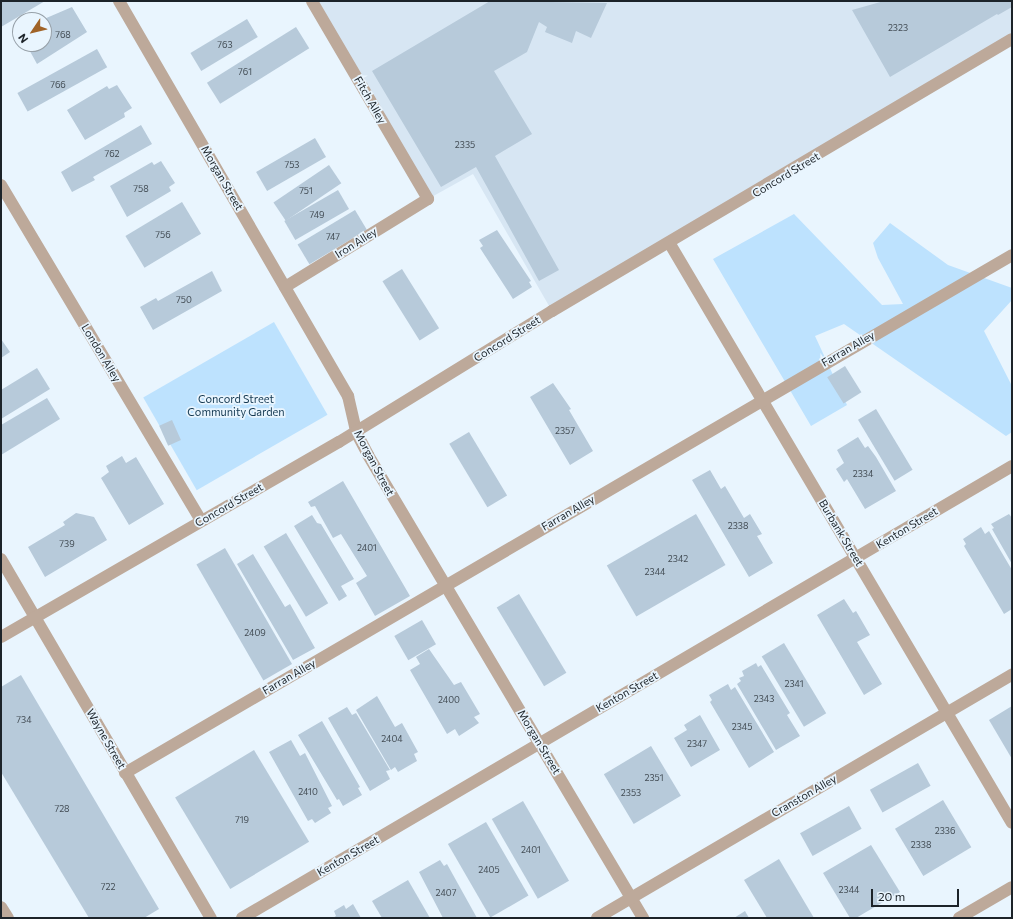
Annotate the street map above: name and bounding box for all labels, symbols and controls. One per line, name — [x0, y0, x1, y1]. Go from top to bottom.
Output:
north arrow — [12, 12, 52, 52]
house number: 2323 — [888, 23, 908, 33]
house number: 768 — [55, 30, 71, 40]
text: N — [15, 31, 30, 46]
house number: 763 — [217, 40, 233, 50]
house number: 761 — [238, 67, 252, 77]
street label: Fitch Alley — [351, 74, 389, 126]
house number: 766 — [50, 80, 66, 90]
house number: 2335 — [455, 140, 475, 150]
street label: Morgan Street — [198, 143, 246, 213]
house number: 762 — [104, 149, 120, 159]
street label: Concord Street — [750, 150, 822, 200]
house number: 753 — [284, 160, 300, 170]
house number: 758 — [133, 184, 149, 194]
house number: 751 — [299, 186, 313, 196]
house number: 749 — [309, 210, 325, 220]
street label: Iron Alley — [333, 225, 379, 261]
house number: 756 — [155, 230, 171, 240]
house number: 747 — [326, 232, 340, 242]
house number: 750 — [176, 295, 192, 305]
street label: Concord Street — [471, 313, 543, 365]
street label: London Alley — [79, 322, 123, 384]
street label: Farran Alley — [819, 328, 877, 370]
park label: Concord Street Community Garden — [187, 393, 285, 419]
house number: 2357 — [555, 426, 575, 436]
street label: Morgan Street — [351, 428, 397, 498]
house number: 2334 — [853, 469, 873, 479]
street label: Concord Street — [193, 480, 265, 530]
street label: Farran Alley — [539, 492, 597, 534]
street label: Burbank Street — [816, 497, 866, 569]
street label: Kenton Street — [874, 504, 940, 552]
house number: 2338 — [728, 521, 748, 531]
house number: 739 — [59, 539, 75, 549]
house number: 2401 — [357, 543, 377, 553]
house number: 2342 — [668, 554, 688, 564]
house number: 2344 — [645, 567, 665, 577]
house number: 2409 — [244, 628, 266, 638]
street label: Farran Alley — [260, 656, 318, 698]
street label: Kenton Street — [594, 669, 660, 715]
house number: 2341 — [784, 679, 804, 689]
house number: 2343 — [754, 694, 774, 704]
house number: 2400 — [438, 695, 460, 705]
street label: Wayne Street — [83, 707, 129, 771]
street label: Morgan Street — [515, 707, 563, 777]
house number: 734 — [16, 715, 32, 725]
house number: 2345 — [732, 722, 752, 732]
house number: 2404 — [381, 734, 403, 744]
house number: 2347 — [687, 739, 707, 749]
street label: Cranston Alley — [769, 772, 839, 820]
house number: 2351 — [644, 773, 664, 783]
house number: 2410 — [298, 787, 318, 797]
house number: 2353 — [621, 788, 641, 798]
house number: 728 — [54, 804, 70, 814]
house number: 719 — [235, 815, 249, 825]
house number: 2336 — [935, 826, 955, 836]
street label: Kenton Street — [315, 833, 381, 879]
house number: 2338 — [911, 840, 931, 850]
house number: 2401 — [521, 845, 541, 855]
house number: 2405 — [478, 865, 500, 875]
scale bar — [873, 881, 961, 907]
house number: 722 — [101, 882, 115, 892]
house number: 2344 — [839, 885, 859, 895]
house number: 2407 — [436, 888, 456, 898]
text: 20 m — [878, 889, 905, 903]

